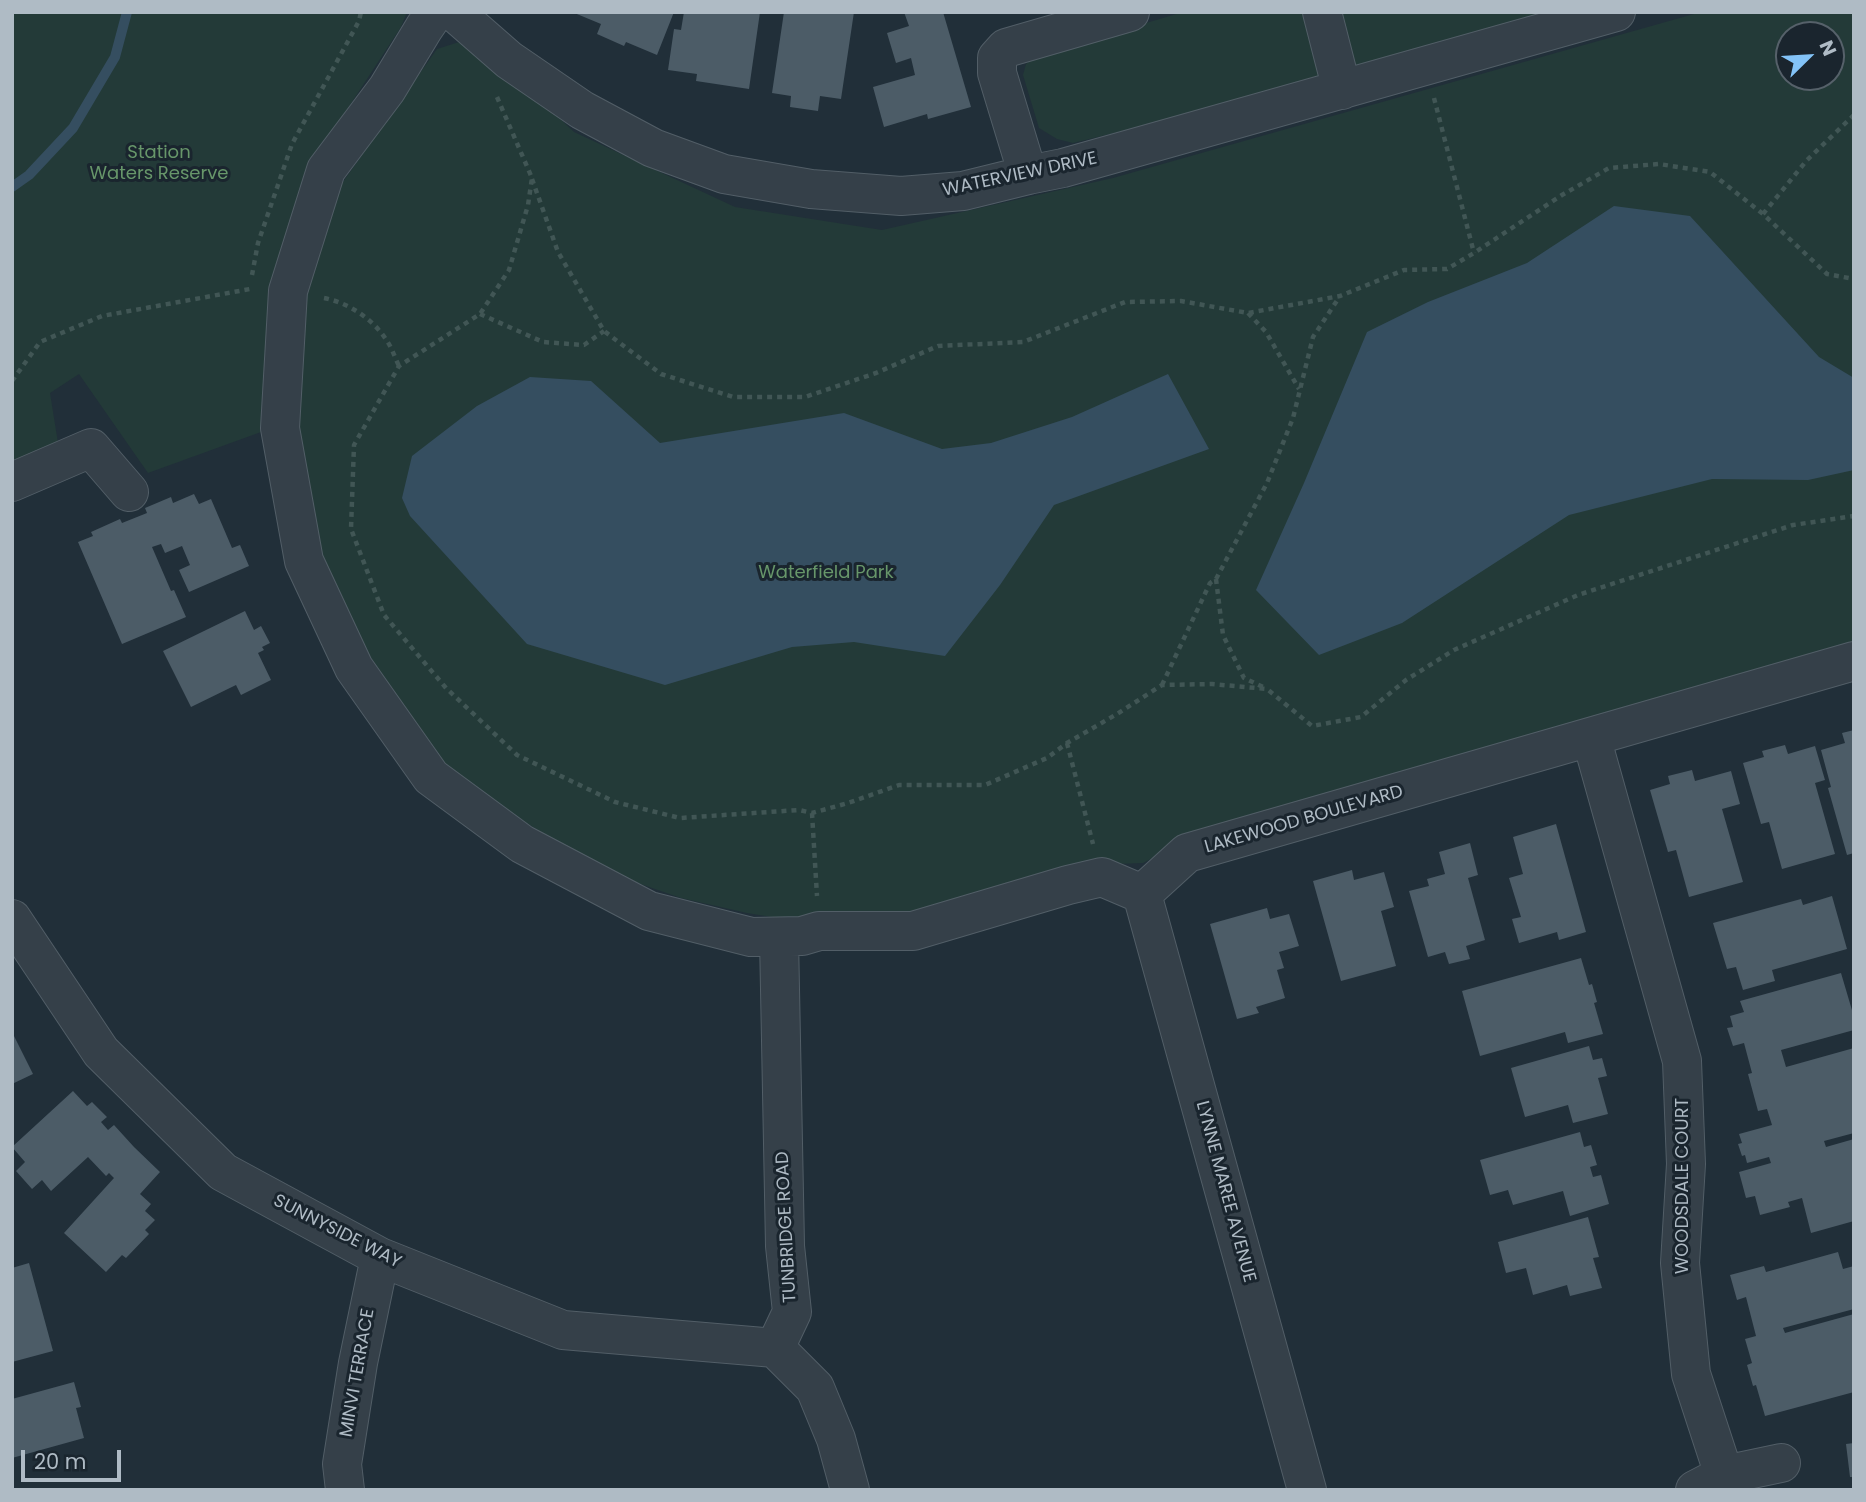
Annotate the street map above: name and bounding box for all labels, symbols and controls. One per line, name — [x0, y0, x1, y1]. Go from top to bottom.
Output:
north arrow — [1775, 21, 1845, 91]
text: N — [1813, 36, 1843, 60]
park label: Station Waters Reserve — [90, 142, 228, 184]
street label: WATERVIEW DRIVE — [941, 148, 1099, 202]
park label: Waterfield Park — [758, 562, 894, 584]
street label: LAKEWOOD BOULEVARD — [1202, 781, 1406, 859]
street label: WOODSDALE COURT — [1672, 1098, 1694, 1274]
street label: LYNNE MAREE AVENUE — [1190, 1099, 1260, 1285]
street label: TUNBRIDGE ROAD — [772, 1151, 802, 1303]
street label: SUNNYSIDE WAY — [270, 1190, 404, 1274]
street label: MINVI TERRACE — [336, 1307, 380, 1439]
scale bar — [24, 1436, 124, 1480]
text: 20 m — [34, 1447, 87, 1476]

